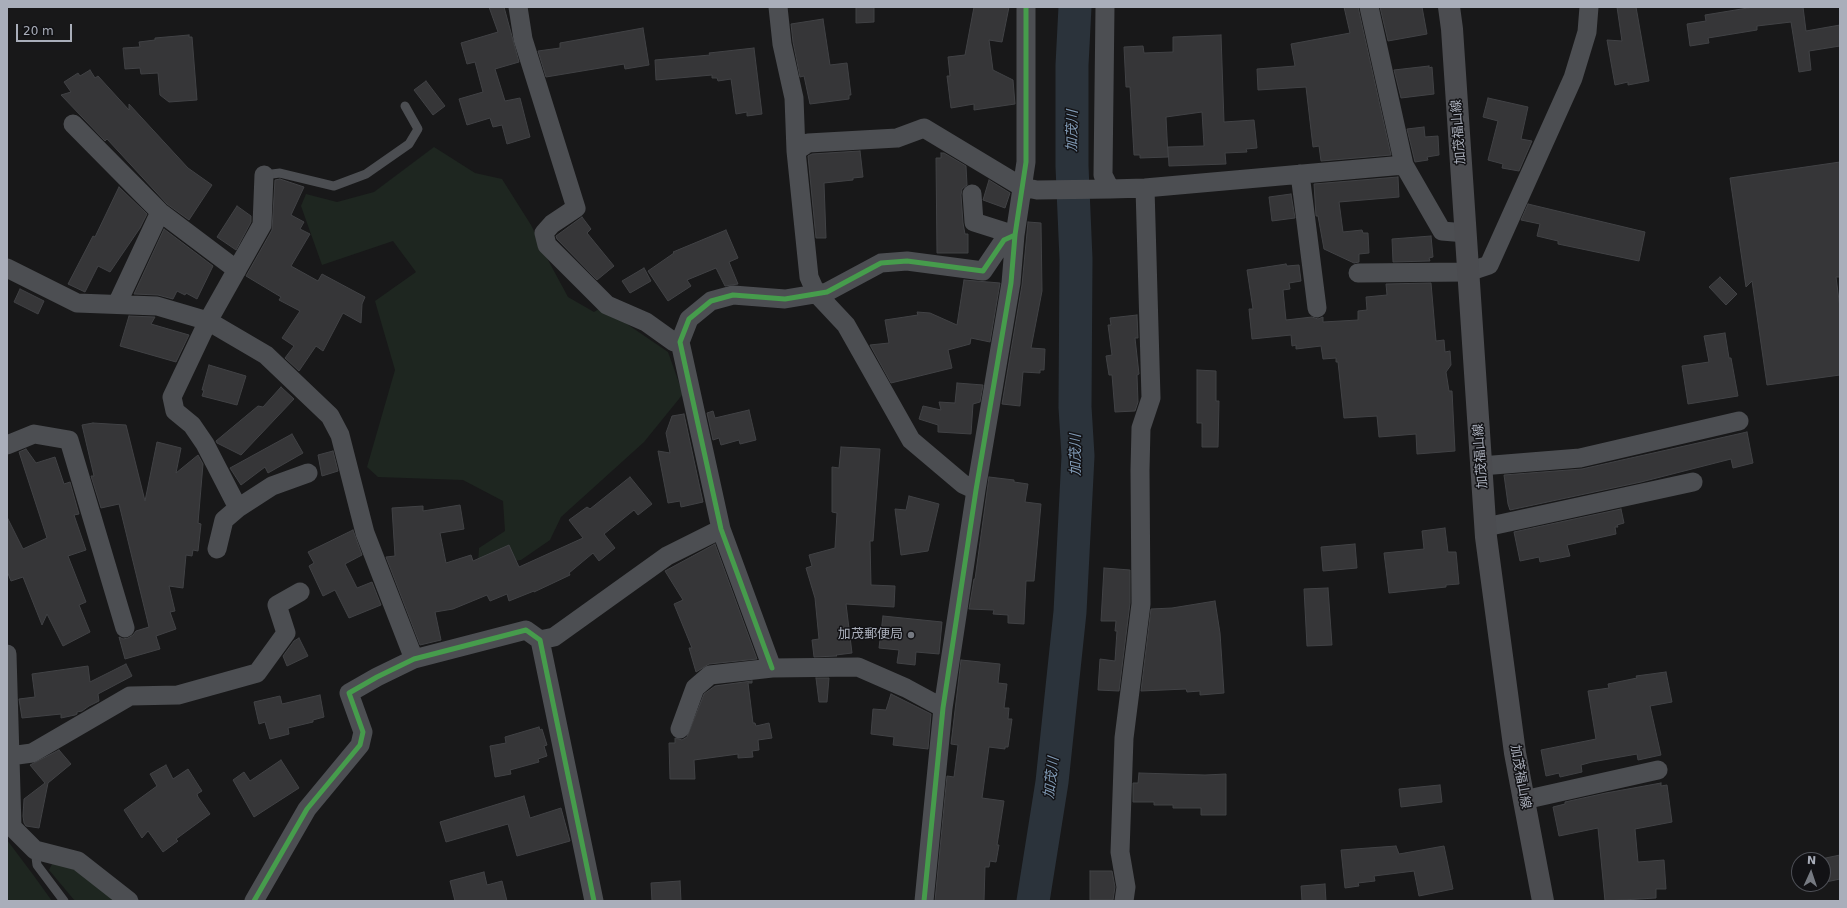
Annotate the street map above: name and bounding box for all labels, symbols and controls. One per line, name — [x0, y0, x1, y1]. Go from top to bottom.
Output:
scale bar — [18, 16, 74, 42]
text: 20 m — [23, 24, 54, 38]
street label: 加茂福山線 — [1449, 99, 1469, 165]
water label: 加茂川 — [1064, 110, 1082, 152]
street label: 加茂福山線 — [1471, 423, 1491, 489]
water label: 加茂川 — [1068, 434, 1084, 476]
place label: 加茂郵便局 — [838, 627, 903, 643]
marker: 加茂郵便局 — [906, 630, 916, 640]
street label: 加茂福山線 — [1507, 744, 1533, 810]
water label: 加茂川 — [1041, 756, 1063, 800]
north arrow — [1791, 852, 1831, 892]
text: N — [1807, 854, 1817, 867]

